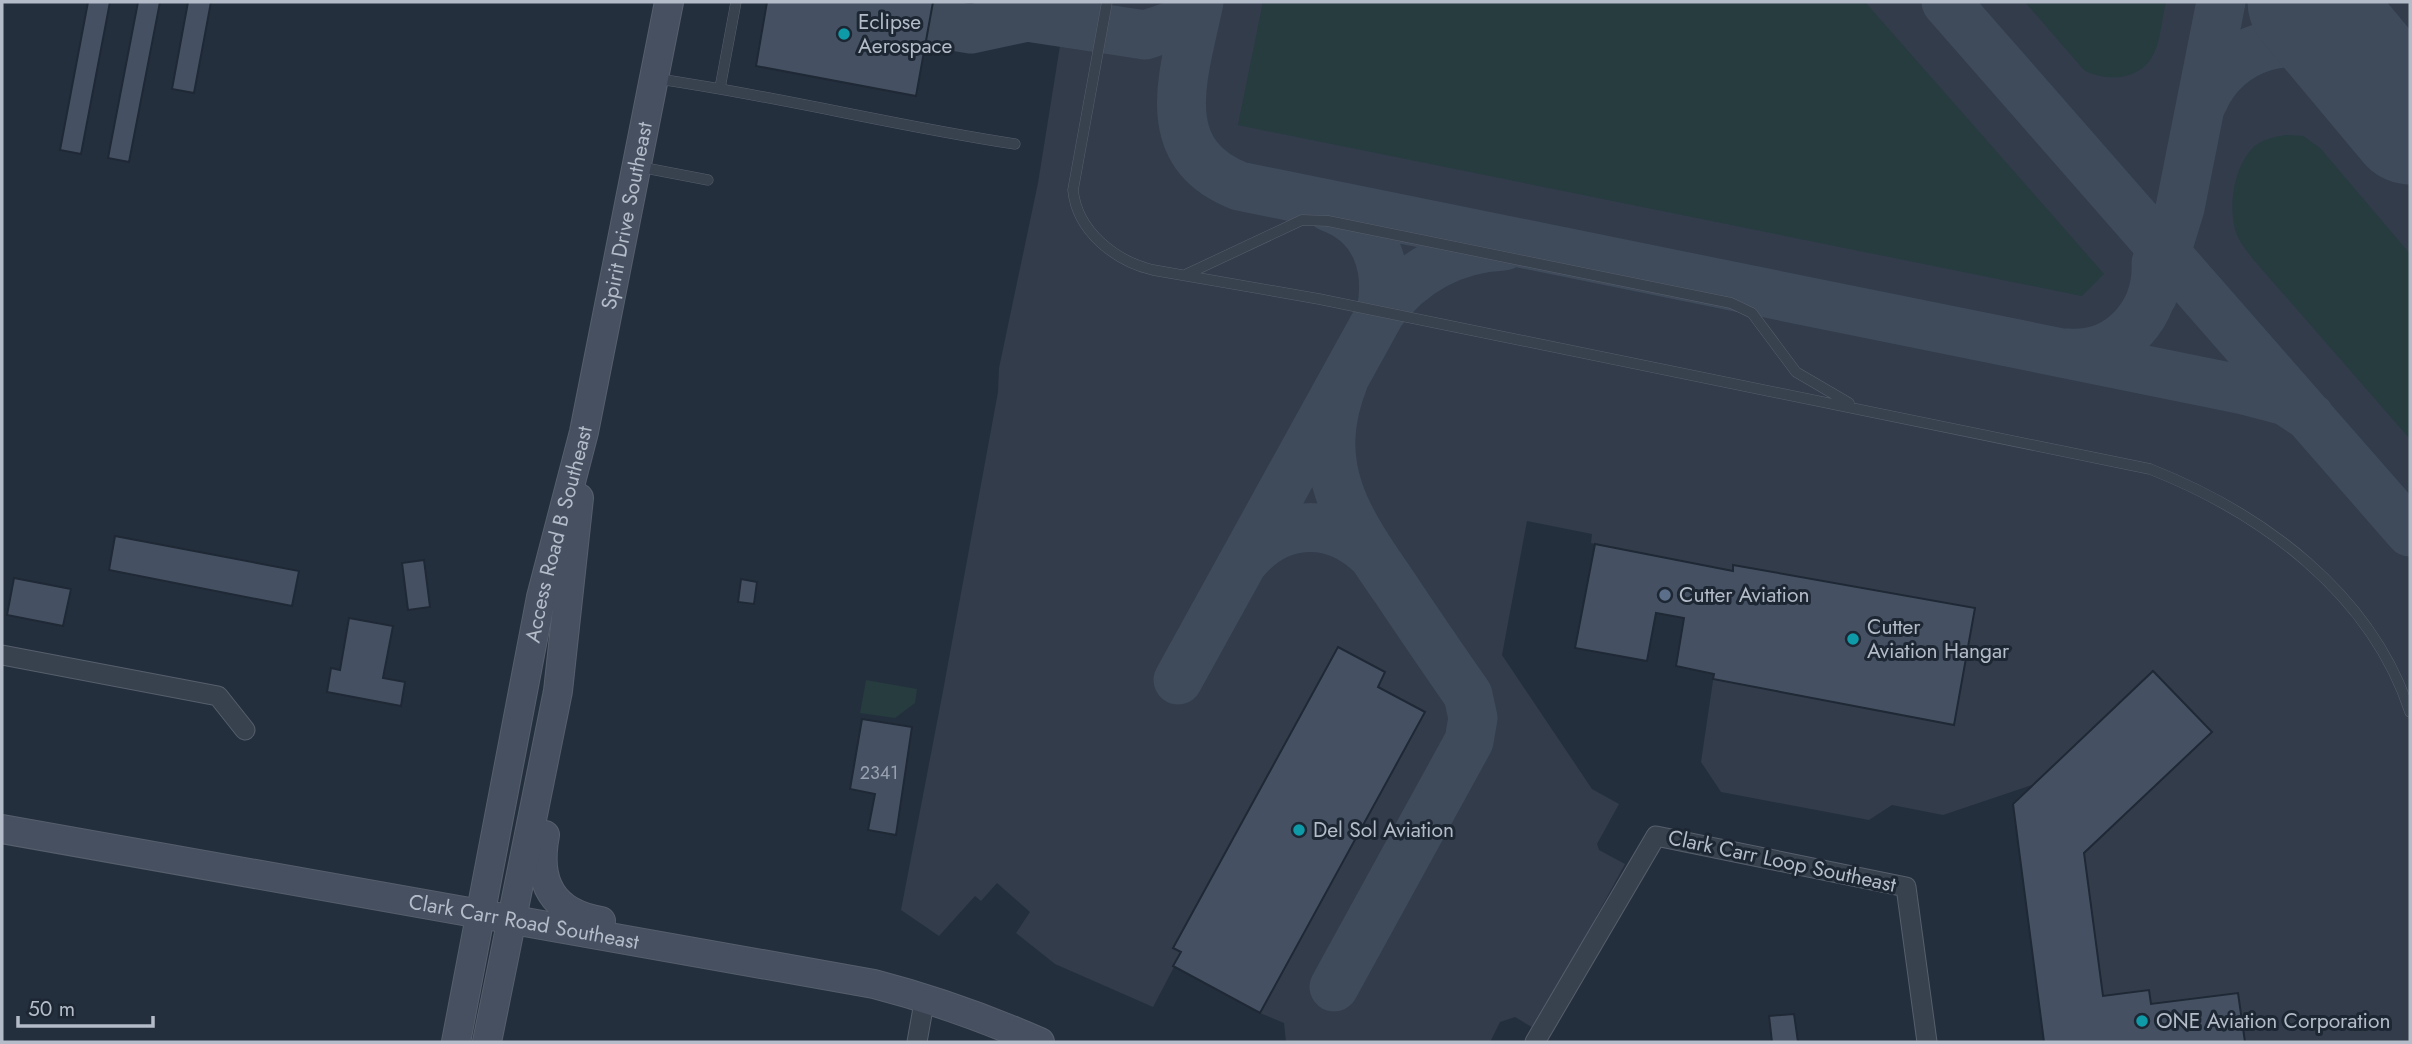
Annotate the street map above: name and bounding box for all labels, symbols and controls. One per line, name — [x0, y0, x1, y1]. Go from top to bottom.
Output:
place label: Eclipse Aerospace — [858, 7, 953, 61]
marker: Eclipse Aerospace — [836, 26, 852, 42]
street label: Spirit Drive Southeast — [594, 119, 660, 312]
street label: Access Road B Southeast — [518, 424, 600, 645]
place label: Cutter Aviation — [1679, 580, 1809, 610]
marker: Cutter Aviation — [1657, 587, 1673, 603]
place label: Cutter Aviation Hangar — [1867, 612, 2010, 666]
marker: Cutter Aviation Hangar — [1845, 631, 1861, 647]
house number: 2341 — [860, 760, 898, 786]
place label: Del Sol Aviation — [1313, 815, 1454, 845]
marker: Del Sol Aviation — [1291, 822, 1307, 838]
street label: Clark Carr Loop Southeast — [1665, 822, 1899, 900]
street label: Clark Carr Road Southeast — [406, 887, 641, 957]
scale bar — [18, 984, 152, 1028]
text: 50 m — [28, 994, 75, 1024]
place label: ONE Aviation Corporation — [2156, 1006, 2390, 1036]
marker: ONE Aviation Corporation — [2134, 1013, 2150, 1029]

